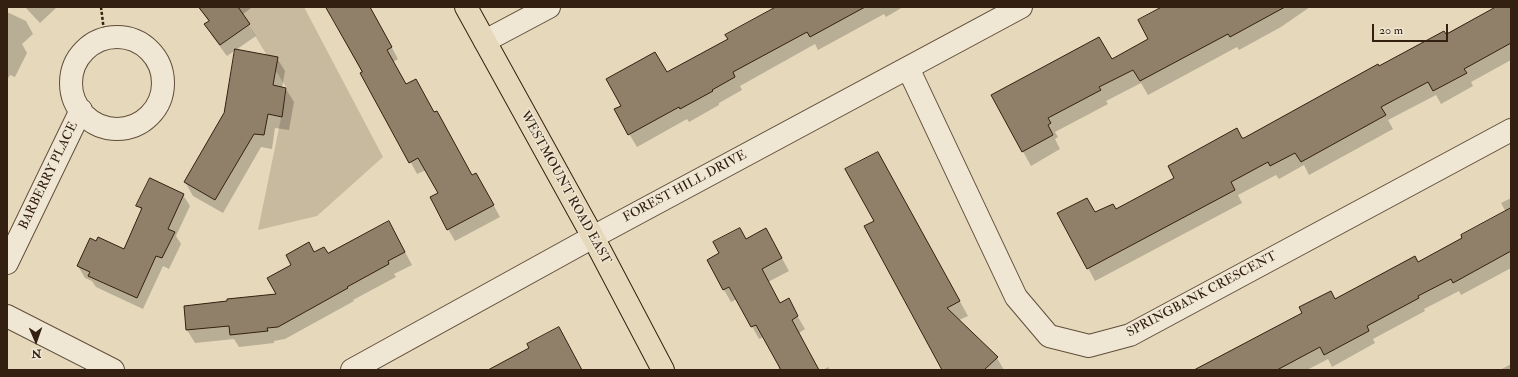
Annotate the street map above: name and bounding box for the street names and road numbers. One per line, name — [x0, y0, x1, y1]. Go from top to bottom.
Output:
street label: WESTMOUNT ROAD EAST — [516, 109, 614, 267]
street label: BARBERRY PLACE — [16, 120, 82, 232]
street label: FOREST HILL DRIVE — [620, 148, 750, 226]
street label: SPRINGBANK CRESCENT — [1124, 249, 1280, 341]

